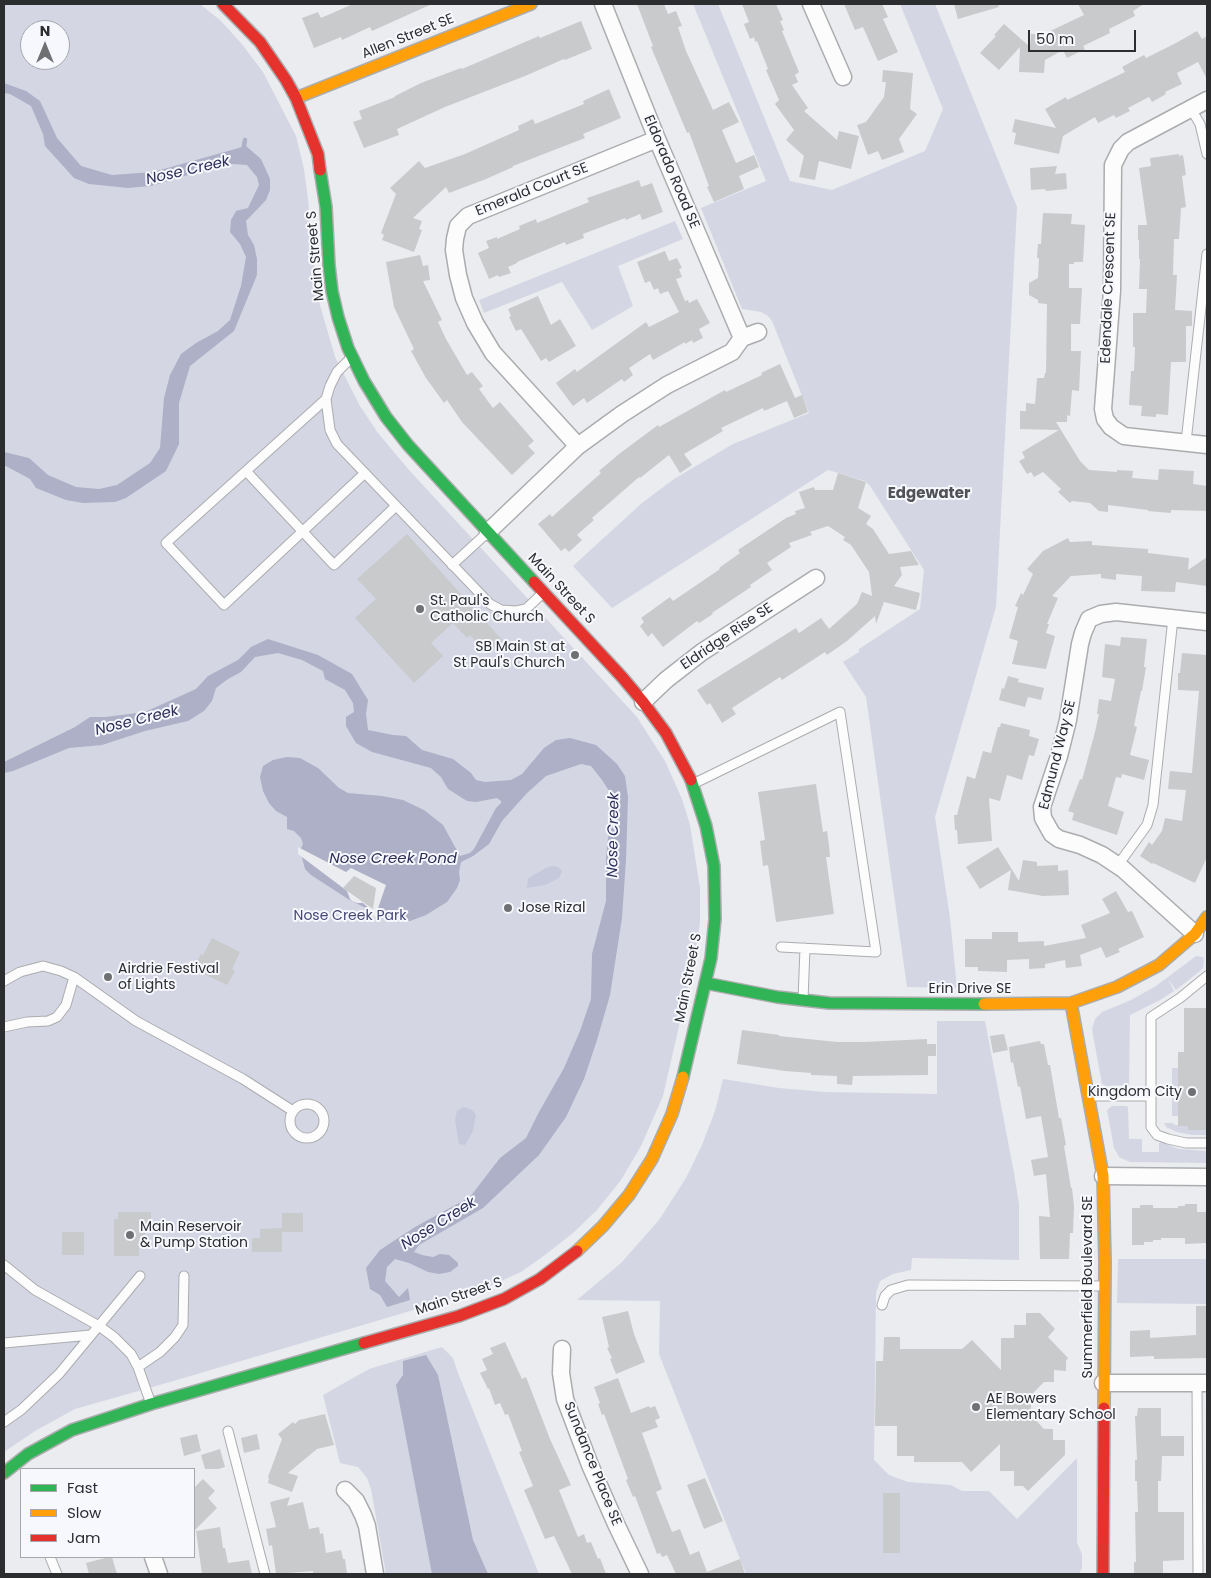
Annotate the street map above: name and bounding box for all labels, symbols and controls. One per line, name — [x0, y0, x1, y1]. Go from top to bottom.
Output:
street label: Allen Street SE — [359, 11, 457, 63]
north arrow — [20, 20, 70, 70]
scale bar — [1031, 20, 1138, 52]
text: N — [40, 21, 50, 41]
text: 50 m — [1036, 28, 1074, 49]
street label: Eldorado Road SE — [640, 113, 702, 231]
water label: Nose Creek — [144, 153, 232, 189]
street label: Emerald Court SE — [473, 160, 591, 220]
street label: Main Street S — [304, 210, 328, 302]
street label: Edendale Crescent SE — [1098, 212, 1120, 364]
district label: Edgewater — [888, 485, 970, 503]
street label: Main Street S — [524, 550, 598, 628]
place label: St. Paul's Catholic Church — [430, 593, 544, 626]
street label: Eldridge Rise SE — [678, 600, 776, 674]
marker: St. Paul's Catholic Church — [414, 603, 426, 615]
place label: SB Main St at St Paul's Church — [453, 639, 565, 672]
marker: SB Main St at St Paul's Church — [569, 649, 581, 661]
street label: Edmund Way SE — [1036, 698, 1080, 812]
water label: Nose Creek — [93, 702, 181, 740]
water label: Nose Creek — [604, 792, 624, 878]
water label: Nose Creek Pond — [329, 850, 457, 868]
place label: Jose Rizal — [518, 900, 585, 916]
marker: Jose Rizal — [502, 902, 514, 914]
park label: Nose Creek Park — [294, 908, 406, 924]
street label: Main Street S — [672, 932, 706, 1024]
place label: Airdrie Festival of Lights — [118, 961, 219, 994]
marker: Airdrie Festival of Lights — [102, 971, 114, 983]
street label: Erin Drive SE — [929, 981, 1011, 997]
place label: Kingdom City — [1088, 1084, 1182, 1100]
marker: Kingdom City — [1186, 1086, 1198, 1098]
water label: Nose Creek — [398, 1194, 480, 1254]
street label: Summerfield Boulevard SE — [1080, 1195, 1096, 1379]
place label: Main Reservoir & Pump Station — [140, 1219, 248, 1252]
marker: Main Reservoir & Pump Station — [124, 1229, 136, 1241]
street label: Main Street S — [413, 1274, 505, 1320]
place label: AE Bowers Elementary School — [986, 1391, 1116, 1424]
street label: Sundance Place SE — [559, 1400, 625, 1528]
marker: AE Bowers Elementary School — [970, 1401, 982, 1413]
legend — [20, 1468, 195, 1558]
text: Fast — [67, 1477, 98, 1498]
text: Slow — [67, 1502, 101, 1523]
text: Jam — [67, 1527, 101, 1548]

